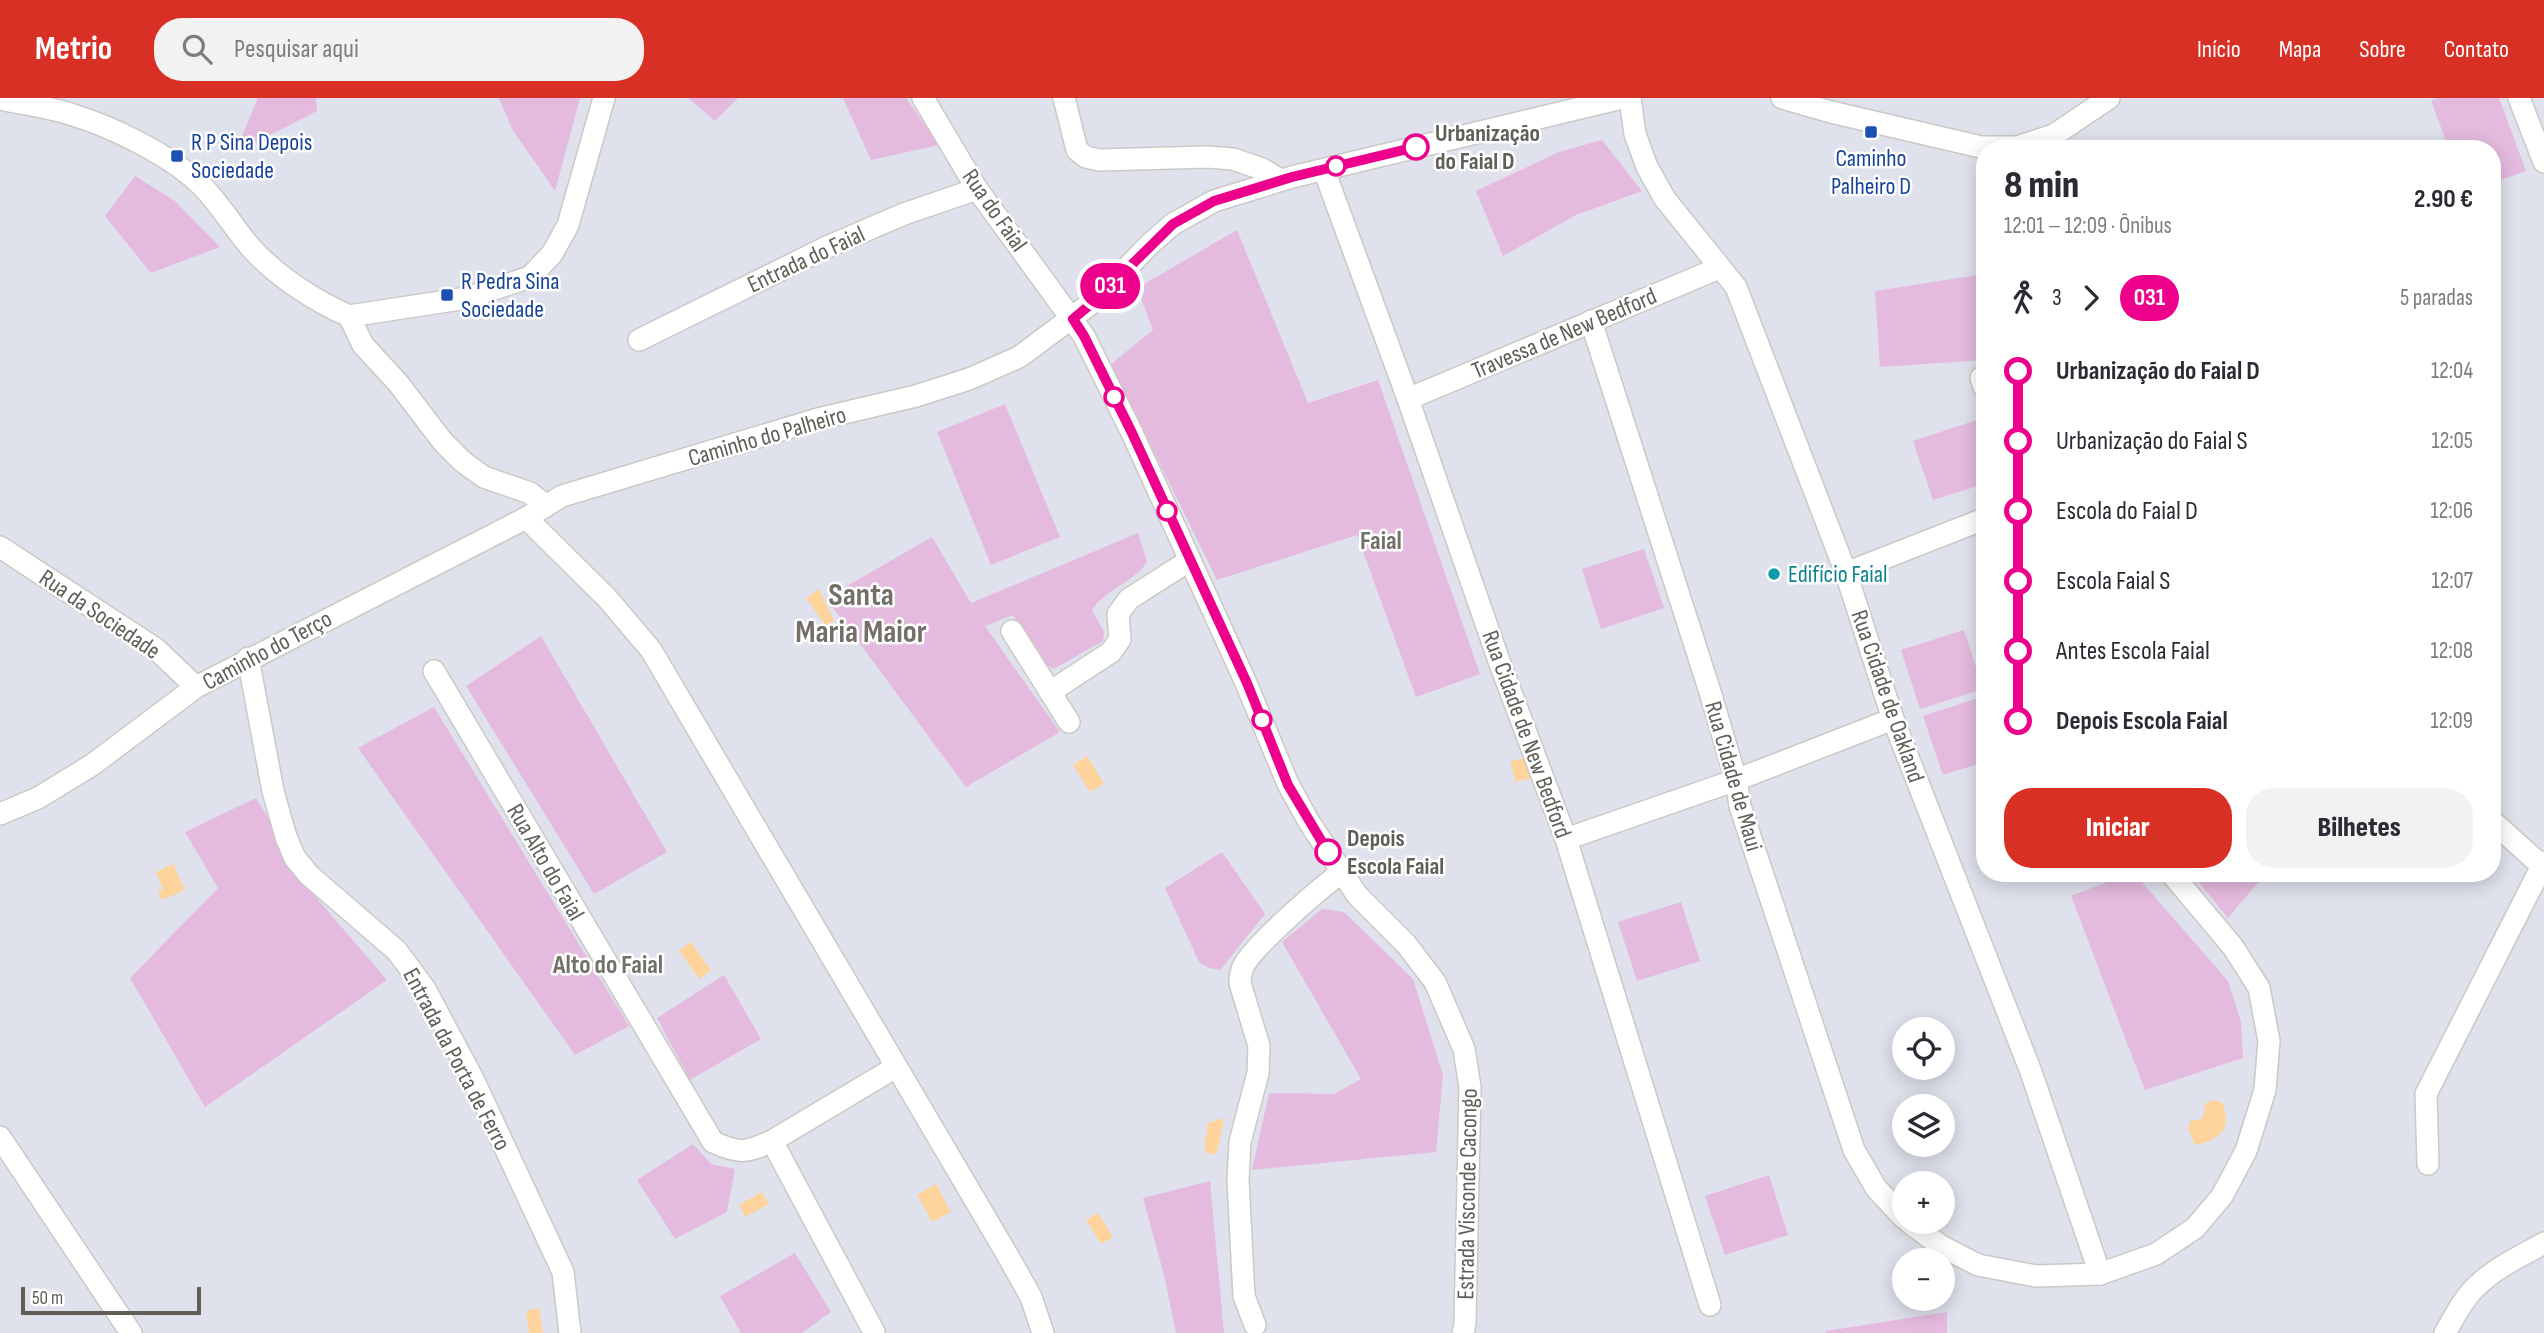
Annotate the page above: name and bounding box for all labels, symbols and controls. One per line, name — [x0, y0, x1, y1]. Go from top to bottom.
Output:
search box — [154, 18, 644, 81]
text: Metrio — [35, 29, 112, 69]
icon: search — [178, 30, 216, 68]
text: Pesquisar aqui — [234, 34, 359, 65]
text: Início — [2197, 35, 2241, 64]
text: Mapa — [2279, 35, 2321, 64]
text: Sobre — [2359, 35, 2406, 64]
text: Contato — [2444, 35, 2509, 64]
place label: Urbanização do Faial D — [1435, 119, 1540, 176]
marker: Caminho Palheiro D — [1863, 124, 1879, 140]
place label: R P Sina Depois Sociedade — [191, 128, 312, 185]
marker: Urbanização do Faial D — [1403, 134, 1429, 160]
place label: Caminho Palheiro D — [1831, 144, 1911, 201]
marker: R P Sina Depois Sociedade — [169, 148, 185, 164]
unlabelled marker — [1326, 156, 1346, 176]
street label: Rua do Faial — [956, 163, 1033, 257]
text: 8 min — [2004, 163, 2079, 208]
text: 2.90 € — [2414, 184, 2473, 215]
text: 12:01 – 12:09 · Ônibus — [2004, 212, 2172, 240]
street label: Entrada do Faial — [743, 220, 870, 299]
line badge: 031 — [1070, 263, 1150, 309]
place label: R Pedra Sina Sociedade — [461, 267, 560, 324]
text: 031 — [1094, 271, 1126, 300]
icon: walk — [2004, 279, 2042, 317]
icon: forward — [2072, 279, 2110, 317]
street label: Travessa de New Bedford — [1467, 281, 1661, 385]
text: 031 — [2134, 283, 2165, 312]
text: 3 — [2052, 284, 2062, 312]
text: 5 paradas — [2400, 284, 2473, 312]
marker: R Pedra Sina Sociedade — [439, 287, 455, 303]
text: Urbanização do Faial D — [2056, 356, 2260, 387]
text: 12:04 — [2431, 357, 2473, 385]
unlabelled marker — [1104, 387, 1124, 407]
street label: Caminho do Palheiro — [685, 400, 849, 473]
text: Urbanização do Faial S — [2056, 426, 2248, 457]
text: 12:05 — [2431, 427, 2473, 455]
text: Escola do Faial D — [2056, 496, 2198, 527]
text: 12:06 — [2431, 497, 2473, 525]
unlabelled marker — [1157, 501, 1177, 521]
district label: Faial — [1360, 526, 1402, 557]
place label: Edifício Faial — [1788, 560, 1888, 589]
street label: Rua da Sociedade — [34, 563, 166, 666]
marker: Edifício Faial — [1766, 566, 1782, 582]
text: Escola Faial S — [2056, 566, 2170, 597]
text: 12:07 — [2431, 567, 2473, 595]
district label: Santa Maria Maior — [795, 576, 927, 652]
street label: Caminho do Terço — [198, 604, 337, 697]
street label: Rua Cidade de Oakland — [1844, 606, 1931, 786]
street label: Rua Cidade de New Bedford — [1475, 626, 1578, 842]
text: Antes Escola Faial — [2056, 636, 2210, 667]
text: 12:08 — [2431, 637, 2473, 665]
street label: Rua Cidade de Maui — [1698, 698, 1769, 854]
text: Depois Escola Faial — [2056, 706, 2228, 737]
text: 12:09 — [2430, 707, 2473, 735]
unlabelled marker — [1252, 710, 1272, 730]
button: Iniciar — [2004, 788, 2232, 868]
button: Bilhetes — [2246, 788, 2473, 868]
street label: Rua Alto do Faial — [501, 799, 591, 926]
place label: Depois Escola Faial — [1347, 824, 1444, 881]
marker: Depois Escola Faial — [1315, 839, 1341, 865]
district label: Alto do Faial — [552, 950, 663, 981]
street label: Entrada da Porta de Ferro — [396, 963, 517, 1155]
map controls — [1892, 1017, 1955, 1311]
button: locate — [1892, 1017, 1955, 1080]
street label: Estrada Visconde Cacongo — [1451, 1088, 1484, 1300]
button: layers — [1892, 1094, 1955, 1157]
button: + — [1892, 1171, 1955, 1234]
button: − — [1892, 1248, 1955, 1311]
scale bar — [21, 1284, 201, 1316]
text: 50 m — [32, 1287, 63, 1310]

